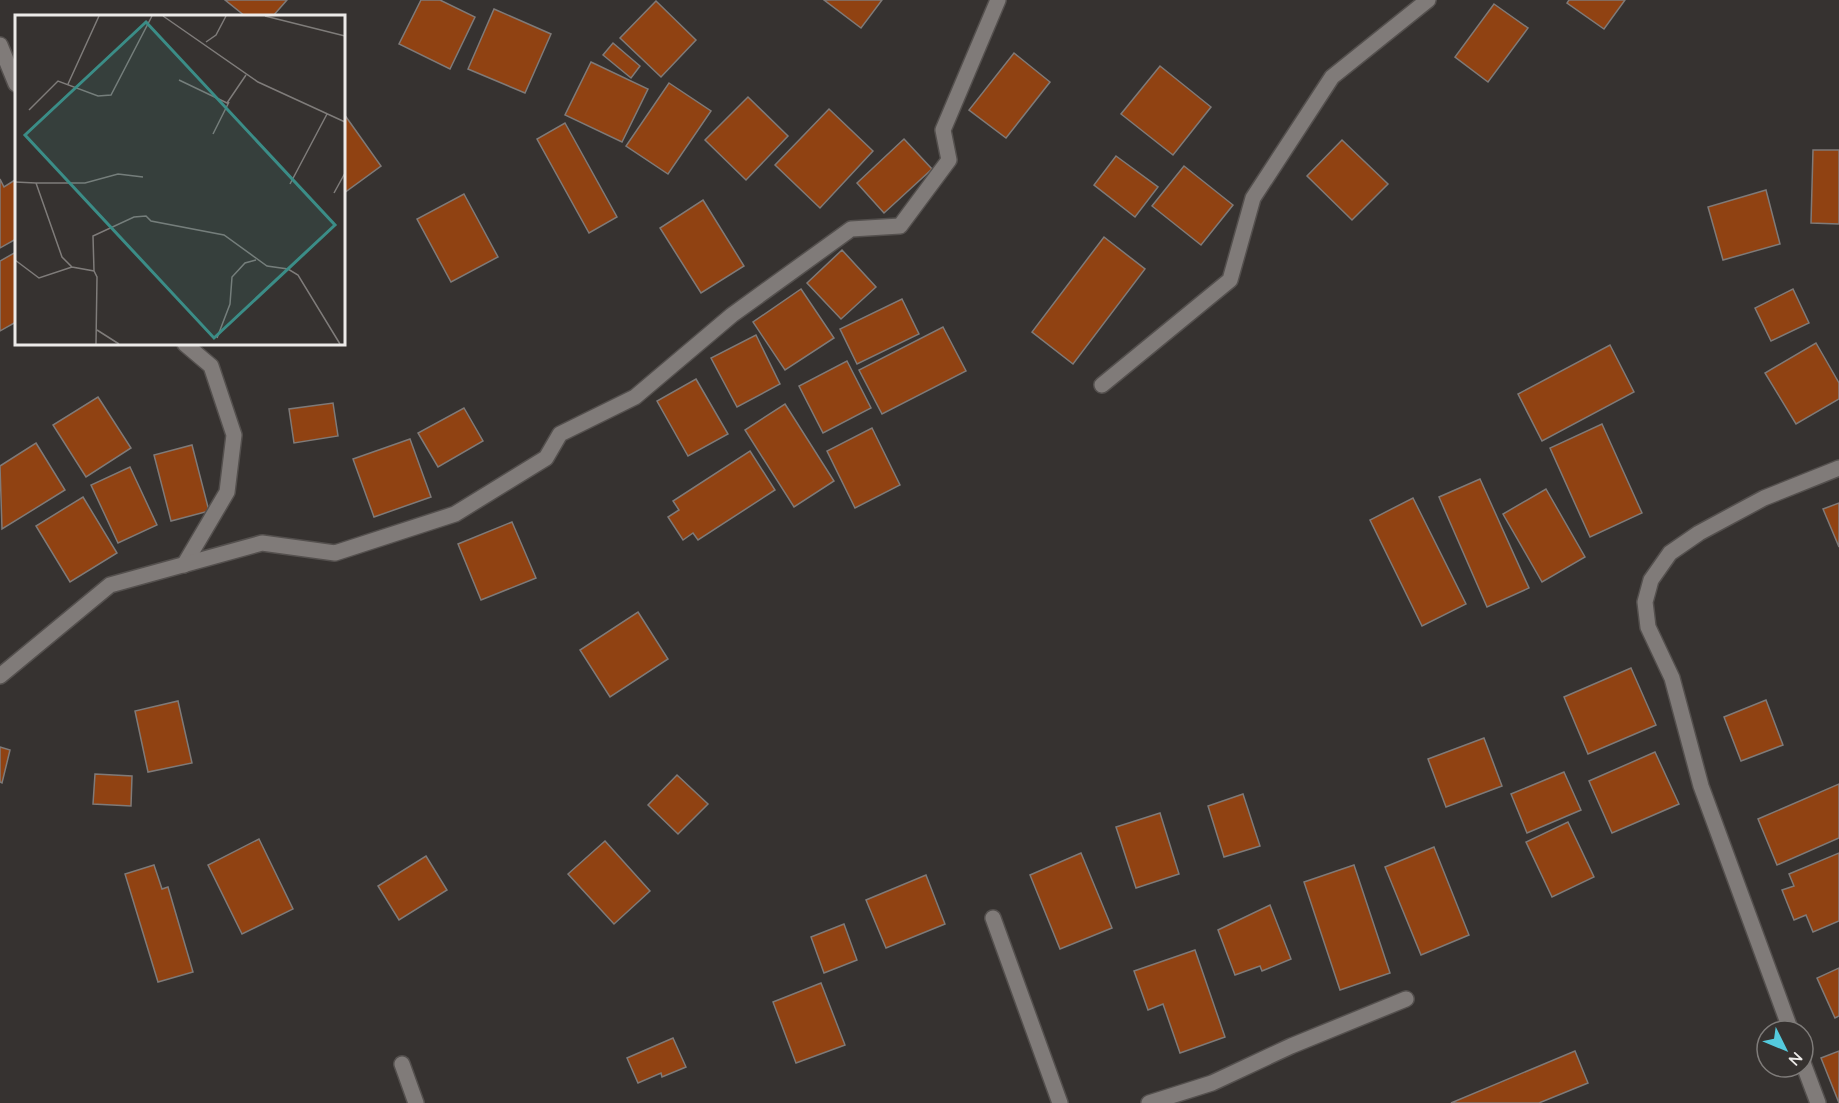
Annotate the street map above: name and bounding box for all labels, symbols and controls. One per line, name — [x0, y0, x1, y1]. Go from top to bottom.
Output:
inset map — [15, 15, 345, 345]
north arrow — [1755, 1019, 1815, 1079]
text: N — [1785, 1048, 1807, 1070]

